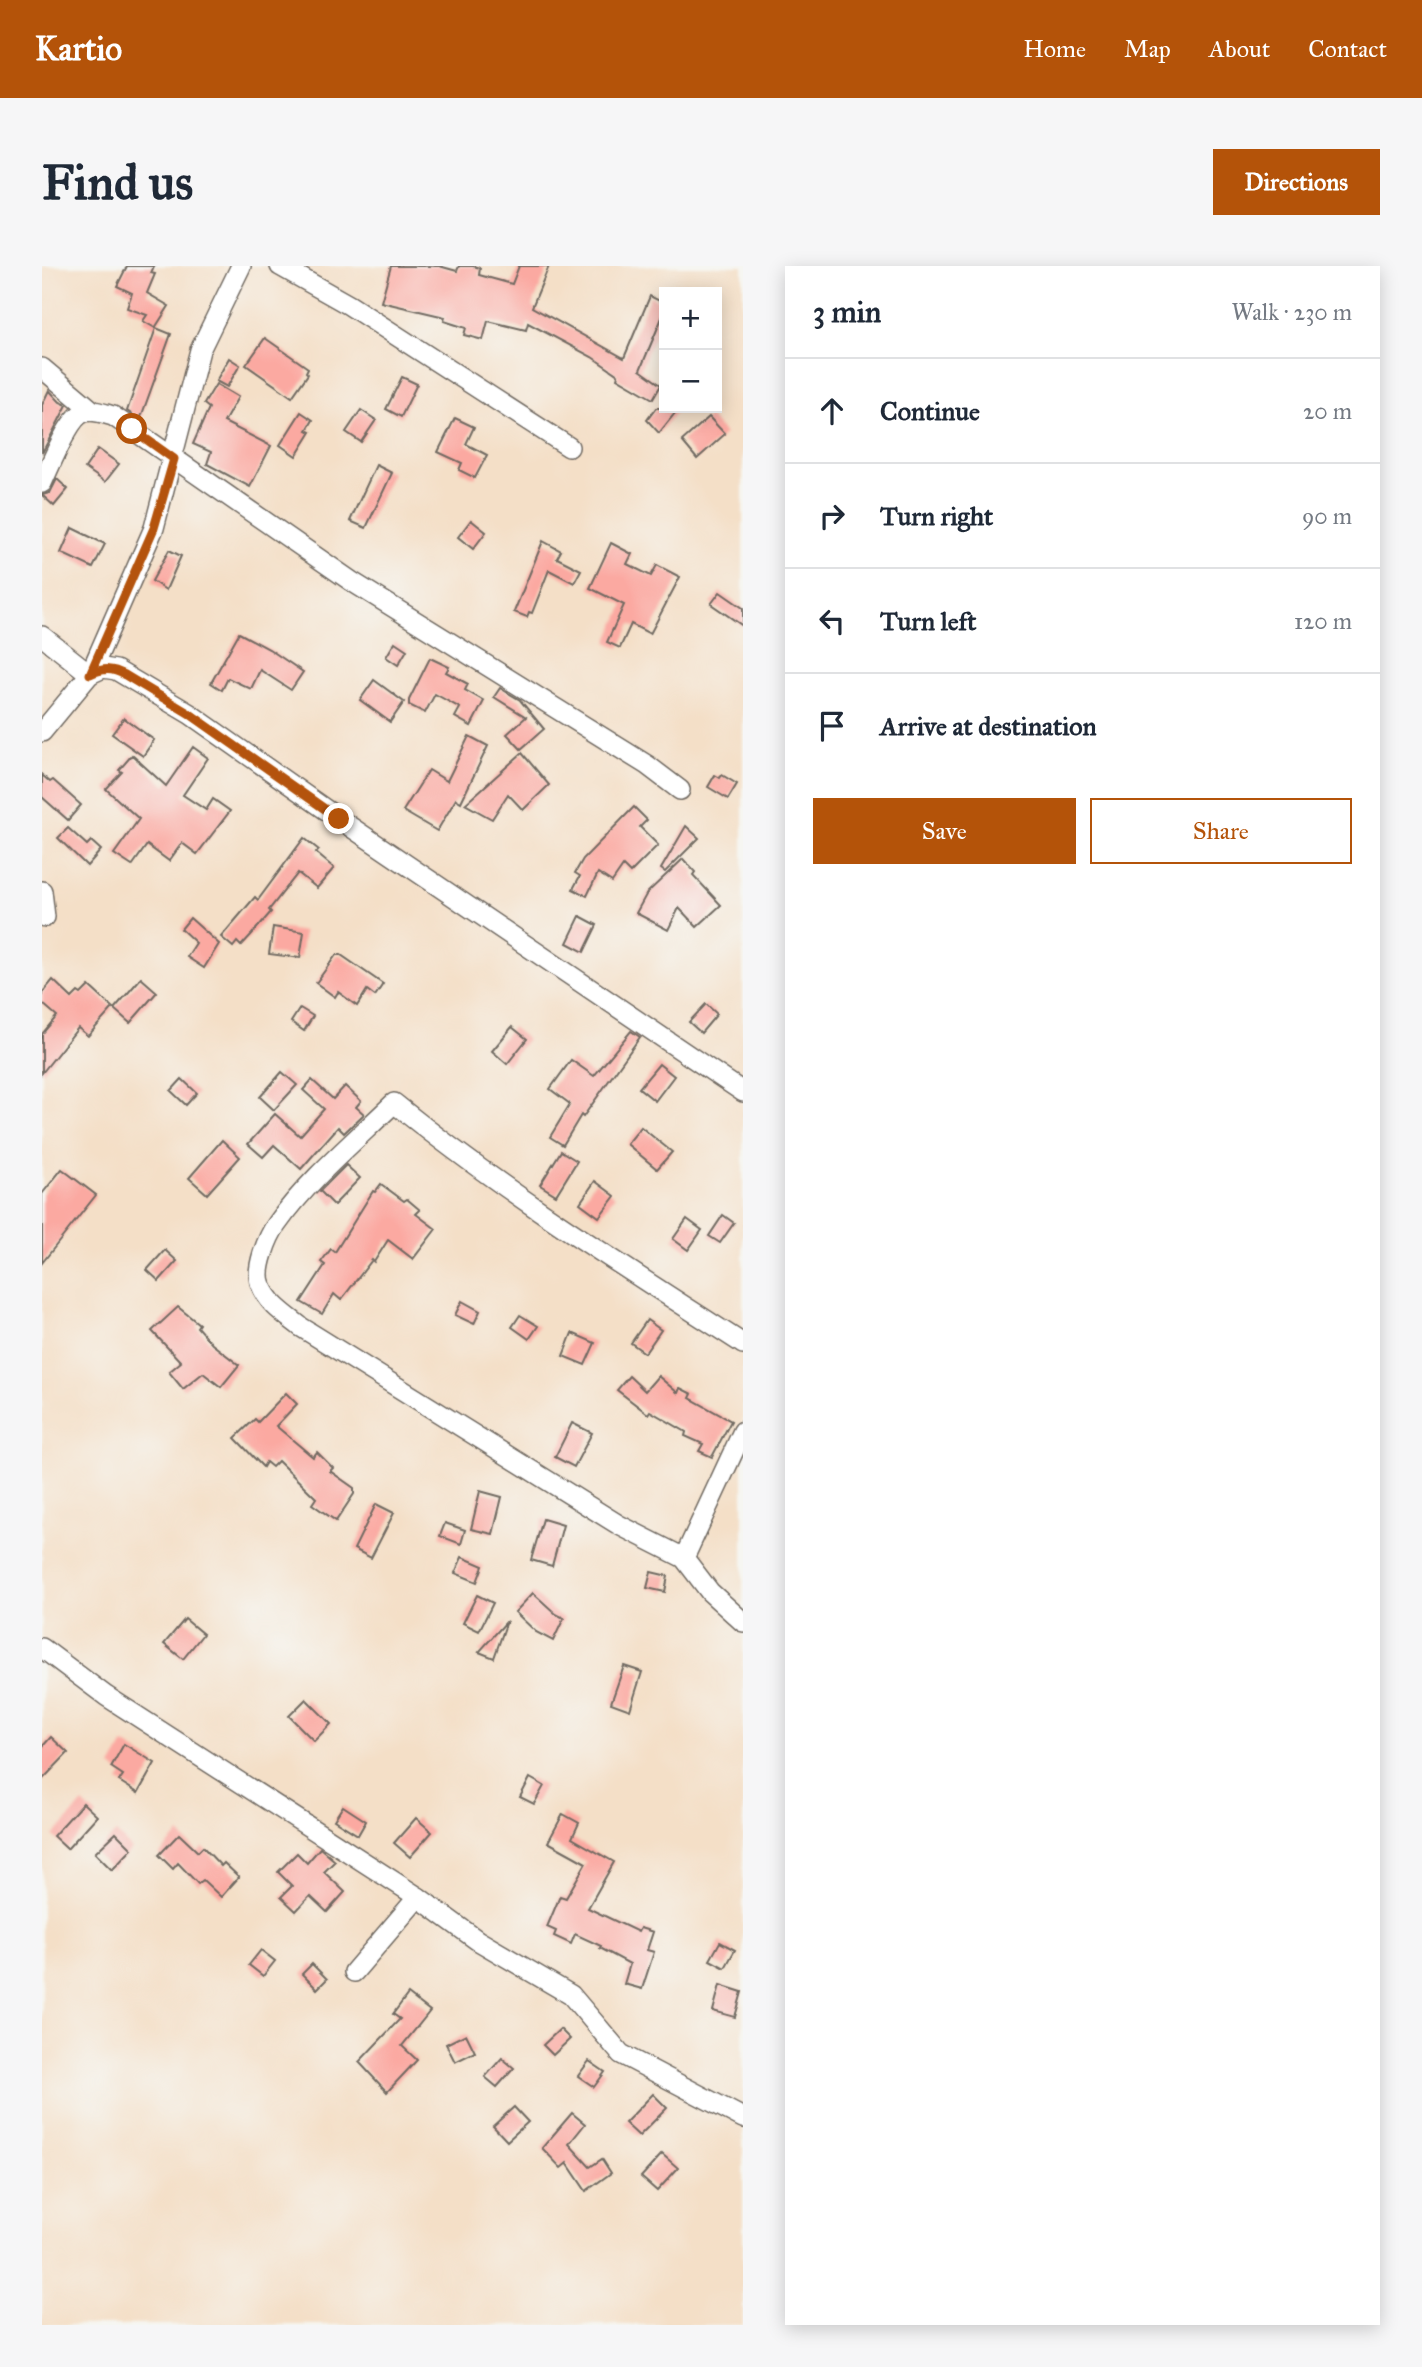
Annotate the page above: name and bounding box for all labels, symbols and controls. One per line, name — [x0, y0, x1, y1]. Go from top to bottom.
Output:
text: Kartio — [35, 29, 122, 69]
text: Home — [1023, 34, 1086, 64]
text: Map — [1124, 34, 1171, 64]
text: About — [1209, 34, 1270, 64]
text: Contact — [1308, 34, 1387, 64]
button: Directions — [1213, 149, 1380, 215]
text: Find us — [42, 153, 193, 212]
map controls — [659, 287, 722, 413]
button: + — [659, 287, 722, 350]
text: 3 min — [813, 294, 881, 330]
text: Walk · 230 m — [1232, 298, 1352, 326]
button: − — [659, 350, 722, 413]
icon: ahead — [813, 392, 851, 430]
text: Continue — [880, 395, 980, 427]
text: 20 m — [1303, 397, 1352, 425]
route start — [116, 413, 147, 444]
icon: right — [813, 497, 851, 535]
text: Turn right — [880, 500, 993, 532]
text: 90 m — [1302, 502, 1352, 530]
icon: left — [813, 602, 851, 640]
text: Turn left — [880, 605, 976, 637]
text: 120 m — [1294, 607, 1352, 635]
icon: arrive — [813, 707, 851, 745]
text: Arrive at destination — [880, 710, 1097, 742]
button: Save — [813, 798, 1076, 864]
button: Share — [1090, 798, 1352, 864]
route end — [323, 803, 354, 834]

